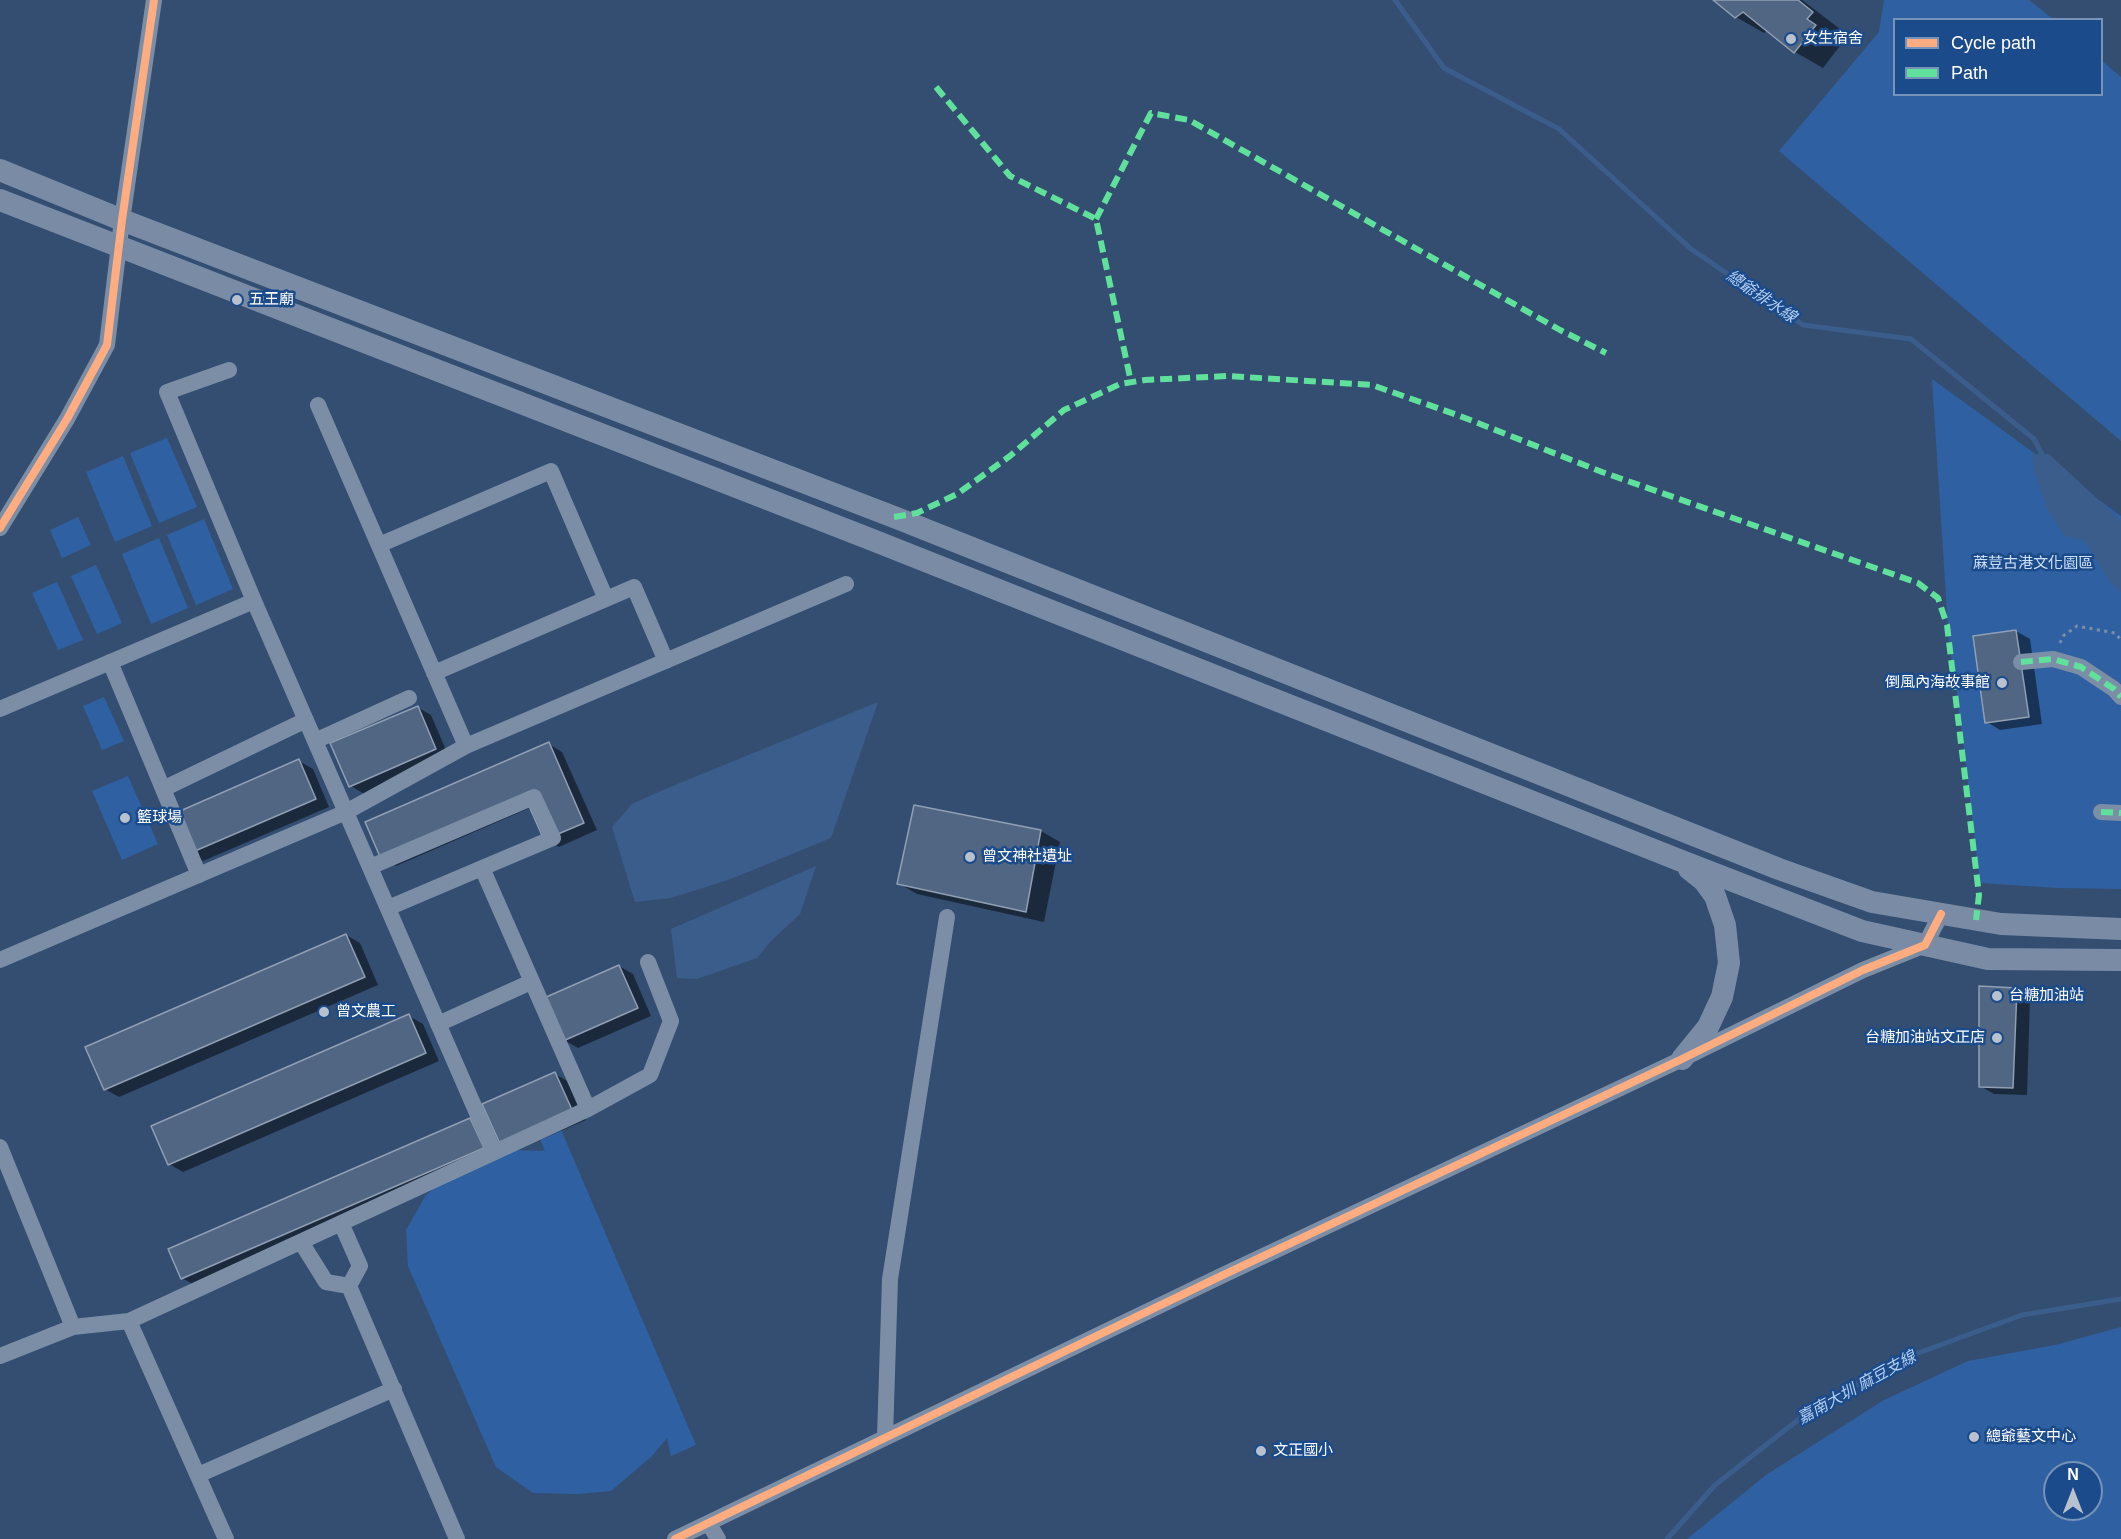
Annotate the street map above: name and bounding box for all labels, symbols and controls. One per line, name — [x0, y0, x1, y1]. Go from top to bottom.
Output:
legend — [1893, 18, 2103, 96]
place label: 女生宿舍 — [1803, 30, 1863, 48]
marker: 女生宿舍 — [1784, 32, 1798, 46]
text: Cycle path — [1951, 33, 2036, 53]
text: Path — [1951, 63, 1988, 83]
water label: 總爺排水線 — [1722, 267, 1800, 327]
place label: 五王廟 — [249, 291, 294, 309]
marker: 五王廟 — [230, 293, 244, 307]
park label: 蔴荳古港文化園區 — [1973, 555, 2093, 573]
place label: 倒風內海故事館 — [1885, 674, 1990, 692]
marker: 倒風內海故事館 — [1995, 676, 2009, 690]
place label: 籃球場 — [137, 809, 182, 827]
marker: 籃球場 — [118, 811, 132, 825]
place label: 曾文神社遺址 — [982, 848, 1072, 866]
marker: 曾文神社遺址 — [963, 850, 977, 864]
place label: 台糖加油站 — [2009, 987, 2084, 1005]
marker: 台糖加油站 — [1990, 989, 2004, 1003]
place label: 曾文農工 — [336, 1003, 396, 1021]
marker: 曾文農工 — [317, 1005, 331, 1019]
place label: 台糖加油站文正店 — [1865, 1029, 1985, 1047]
marker: 台糖加油站文正店 — [1990, 1031, 2004, 1045]
water label: 嘉南大圳 麻豆支線 — [1794, 1347, 1920, 1429]
place label: 總爺藝文中心 — [1986, 1428, 2076, 1446]
marker: 總爺藝文中心 — [1967, 1430, 1981, 1444]
place label: 文正國小 — [1273, 1442, 1333, 1460]
marker: 文正國小 — [1254, 1444, 1268, 1458]
north arrow — [2043, 1461, 2103, 1521]
text: N — [2067, 1466, 2079, 1483]

